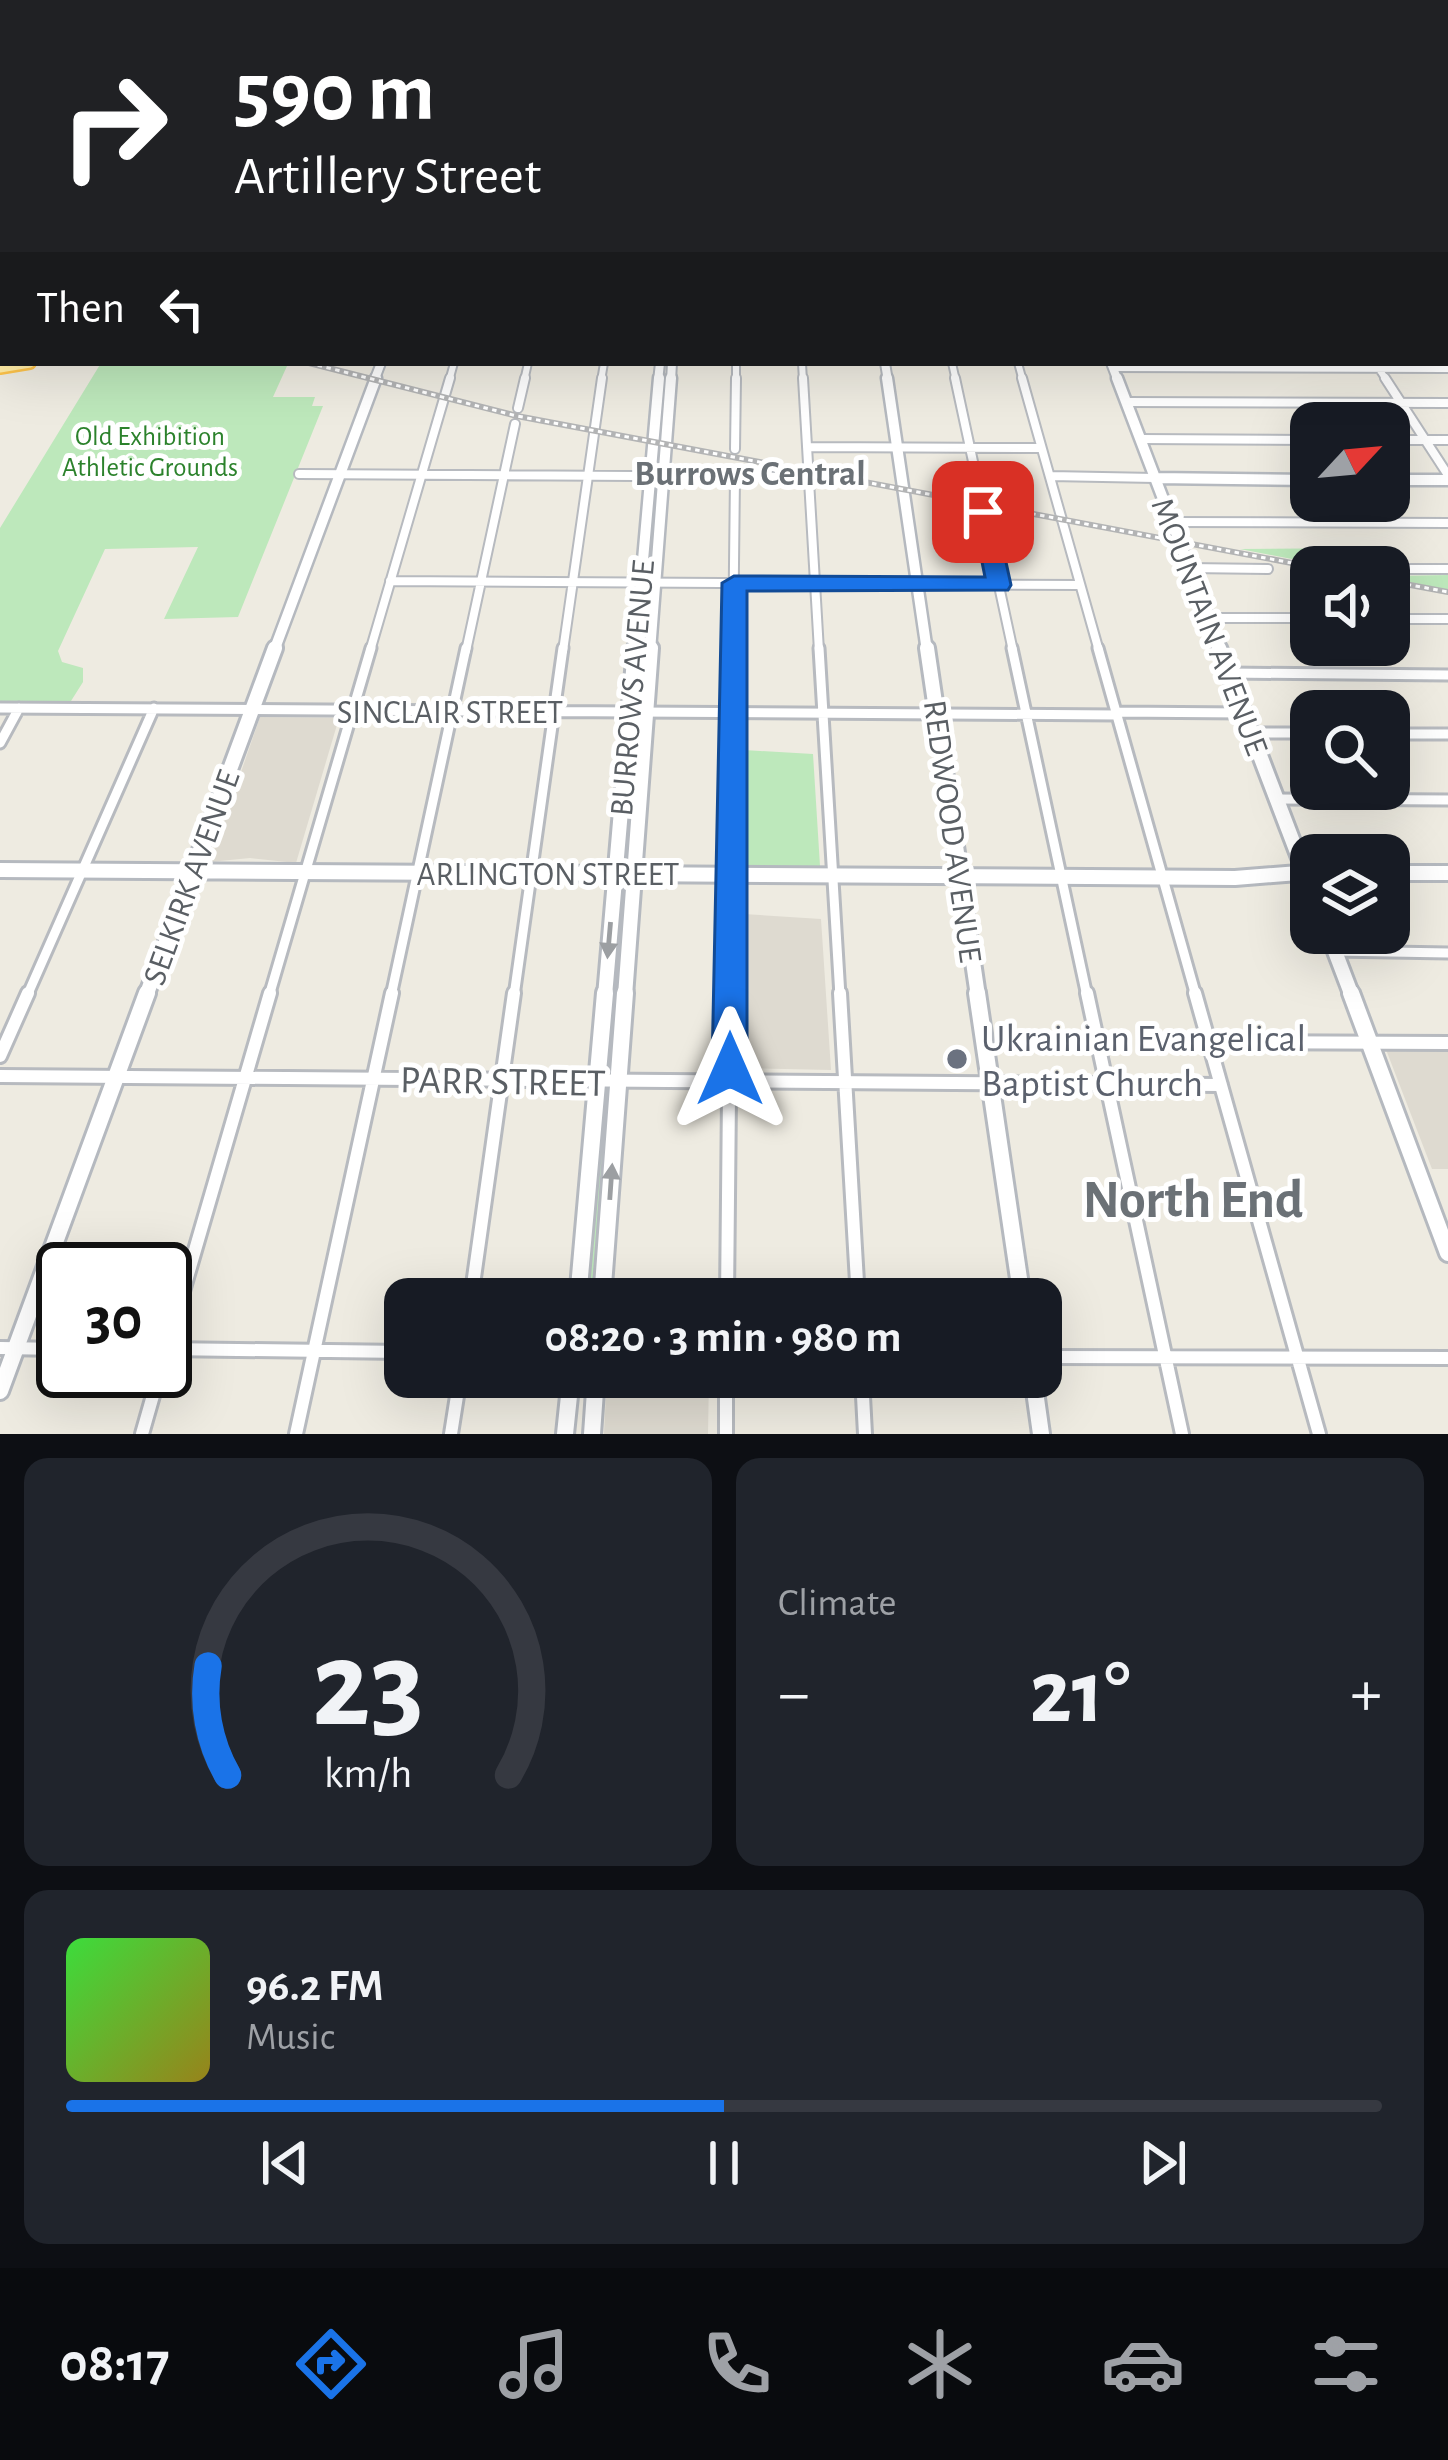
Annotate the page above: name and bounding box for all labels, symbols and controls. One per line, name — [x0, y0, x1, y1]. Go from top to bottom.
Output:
icon: right — [36, 48, 192, 204]
text: 590 m — [234, 52, 435, 136]
text: Artillery Street — [234, 150, 541, 204]
icon: left — [149, 276, 215, 342]
text: Then — [36, 286, 125, 331]
north arrow — [1290, 402, 1410, 522]
map controls — [1290, 402, 1410, 954]
park label: Old Exhibition Athletic Grounds — [62, 423, 238, 481]
district label: Burrows Central — [634, 456, 866, 492]
pin — [932, 461, 1034, 563]
icon: arrive — [950, 479, 1016, 545]
street label: MOUNTAIN AVENUE — [1145, 494, 1273, 760]
button: sound — [1290, 546, 1410, 666]
street label: BURROWS AVENUE — [606, 559, 661, 818]
button: search — [1290, 690, 1410, 810]
street label: SINCLAIR STREET — [337, 697, 563, 730]
street label: REDWOOD AVENUE — [917, 698, 986, 965]
street label: SELKIRK AVENUE — [138, 766, 247, 990]
button: layers — [1290, 834, 1410, 954]
street label: ARLINGTON STREET — [416, 859, 680, 892]
one-way arrow — [599, 922, 618, 959]
position arrow — [667, 1006, 793, 1132]
place label: Ukrainian Evangelical Baptist Church — [981, 1020, 1306, 1104]
marker: Ukrainian Evangelical Baptist Church — [944, 1046, 970, 1072]
street label: PARR STREET — [400, 1061, 606, 1104]
one-way arrow — [602, 1163, 621, 1200]
district label: North End — [1083, 1174, 1303, 1228]
speed limit sign: 30 — [36, 1242, 192, 1398]
text: 08:20 · 3 min · 980 m — [545, 1315, 901, 1360]
text: Climate — [778, 1584, 896, 1623]
text: 23 — [312, 1624, 424, 1749]
text: 21° — [1029, 1649, 1131, 1739]
text: − — [778, 1661, 810, 1727]
text: + — [1350, 1661, 1382, 1727]
text: km/h — [324, 1753, 412, 1796]
text: 96.2 FM — [246, 1964, 384, 2009]
text: Music — [246, 2018, 335, 2057]
icon: previous — [252, 2130, 318, 2196]
icon: pause — [691, 2130, 757, 2196]
icon: next — [1130, 2130, 1196, 2196]
icon: directions — [289, 2322, 373, 2406]
icon: music — [492, 2322, 576, 2406]
icon: phone — [695, 2322, 779, 2406]
icon: climate — [898, 2322, 982, 2406]
icon: car — [1101, 2322, 1185, 2406]
icon: filters — [1304, 2322, 1388, 2406]
text: 08:17 — [60, 2337, 169, 2391]

